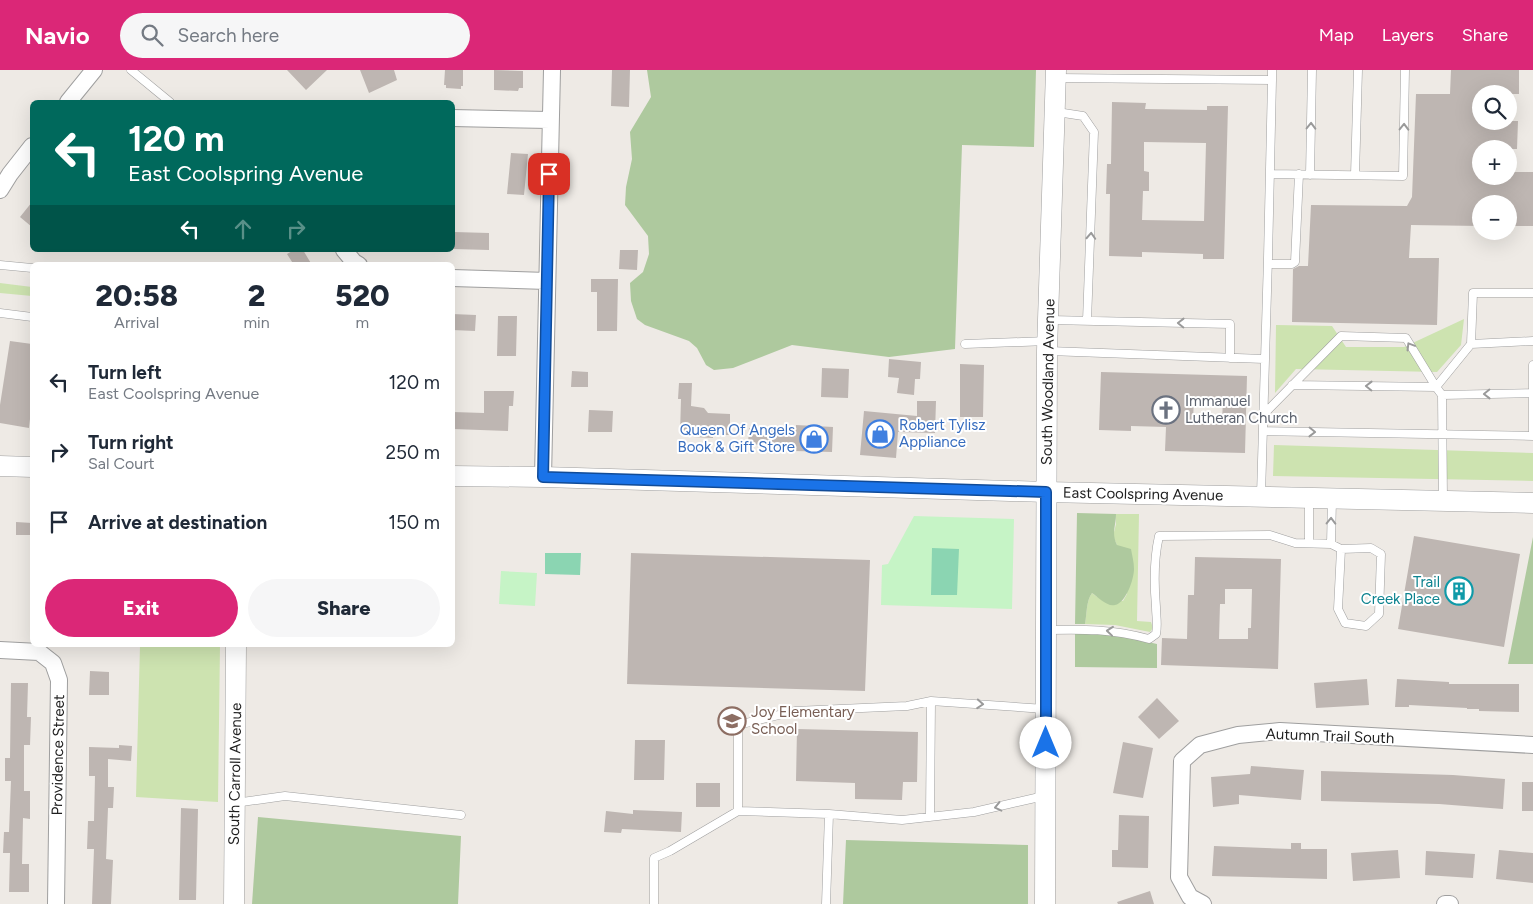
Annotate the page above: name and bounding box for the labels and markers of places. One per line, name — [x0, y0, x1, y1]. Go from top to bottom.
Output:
pin — [528, 153, 570, 195]
place label: Immanuel Lutheran Church — [1185, 392, 1297, 427]
church icon: Immanuel Lutheran Church — [1151, 395, 1181, 425]
place label: Robert Tylisz Appliance — [899, 416, 986, 451]
shop icon: Robert Tylisz Appliance — [865, 419, 895, 449]
place label: Queen Of Angels Book & Gift Store — [677, 421, 795, 456]
shop icon: Queen Of Angels Book & Gift Store — [799, 424, 829, 454]
place label: Trail Creek Place — [1361, 573, 1440, 608]
building icon: Trail Creek Place — [1444, 576, 1474, 606]
place label: Joy Elementary School — [751, 703, 855, 738]
school or university icon: Joy Elementary School — [717, 706, 747, 736]

